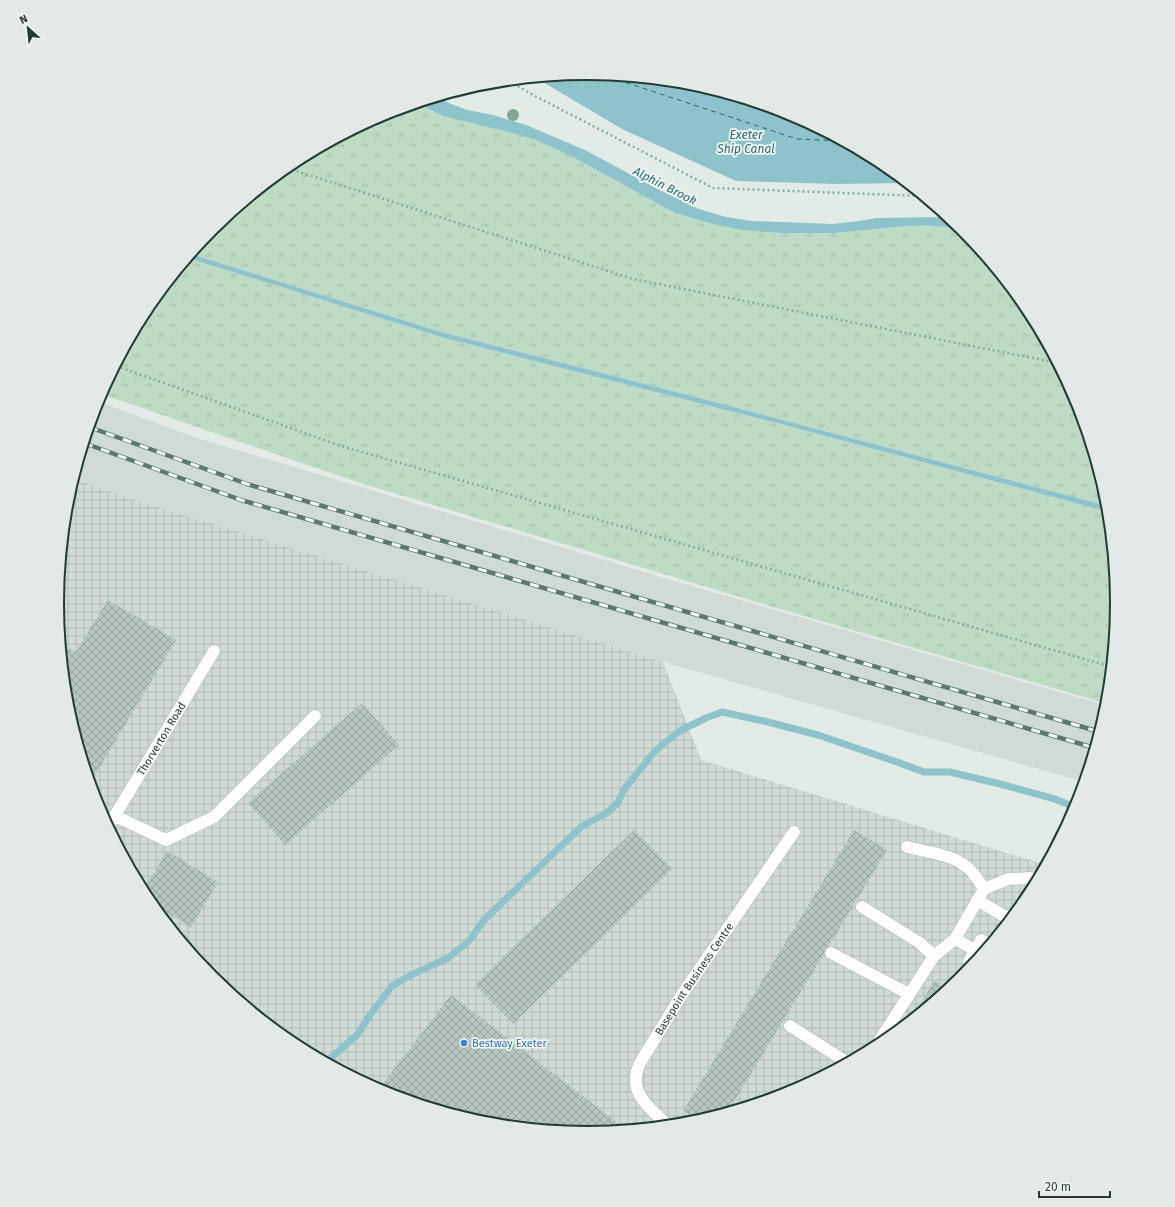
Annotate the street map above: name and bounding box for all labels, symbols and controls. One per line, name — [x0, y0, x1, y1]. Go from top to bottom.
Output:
north arrow — [8, 8, 48, 48]
text: N — [17, 12, 30, 27]
water label: Exeter Ship Canal — [716, 128, 775, 156]
water label: Alphin Brook — [630, 164, 700, 208]
street label: Thorverton Road — [134, 700, 189, 778]
street label: Basepoint Business Centre — [652, 920, 736, 1038]
place label: Bestway Exeter — [472, 1037, 548, 1050]
marker: Bestway Exeter — [459, 1038, 469, 1048]
scale bar — [1039, 1173, 1110, 1199]
text: 20 m — [1045, 1180, 1071, 1194]

